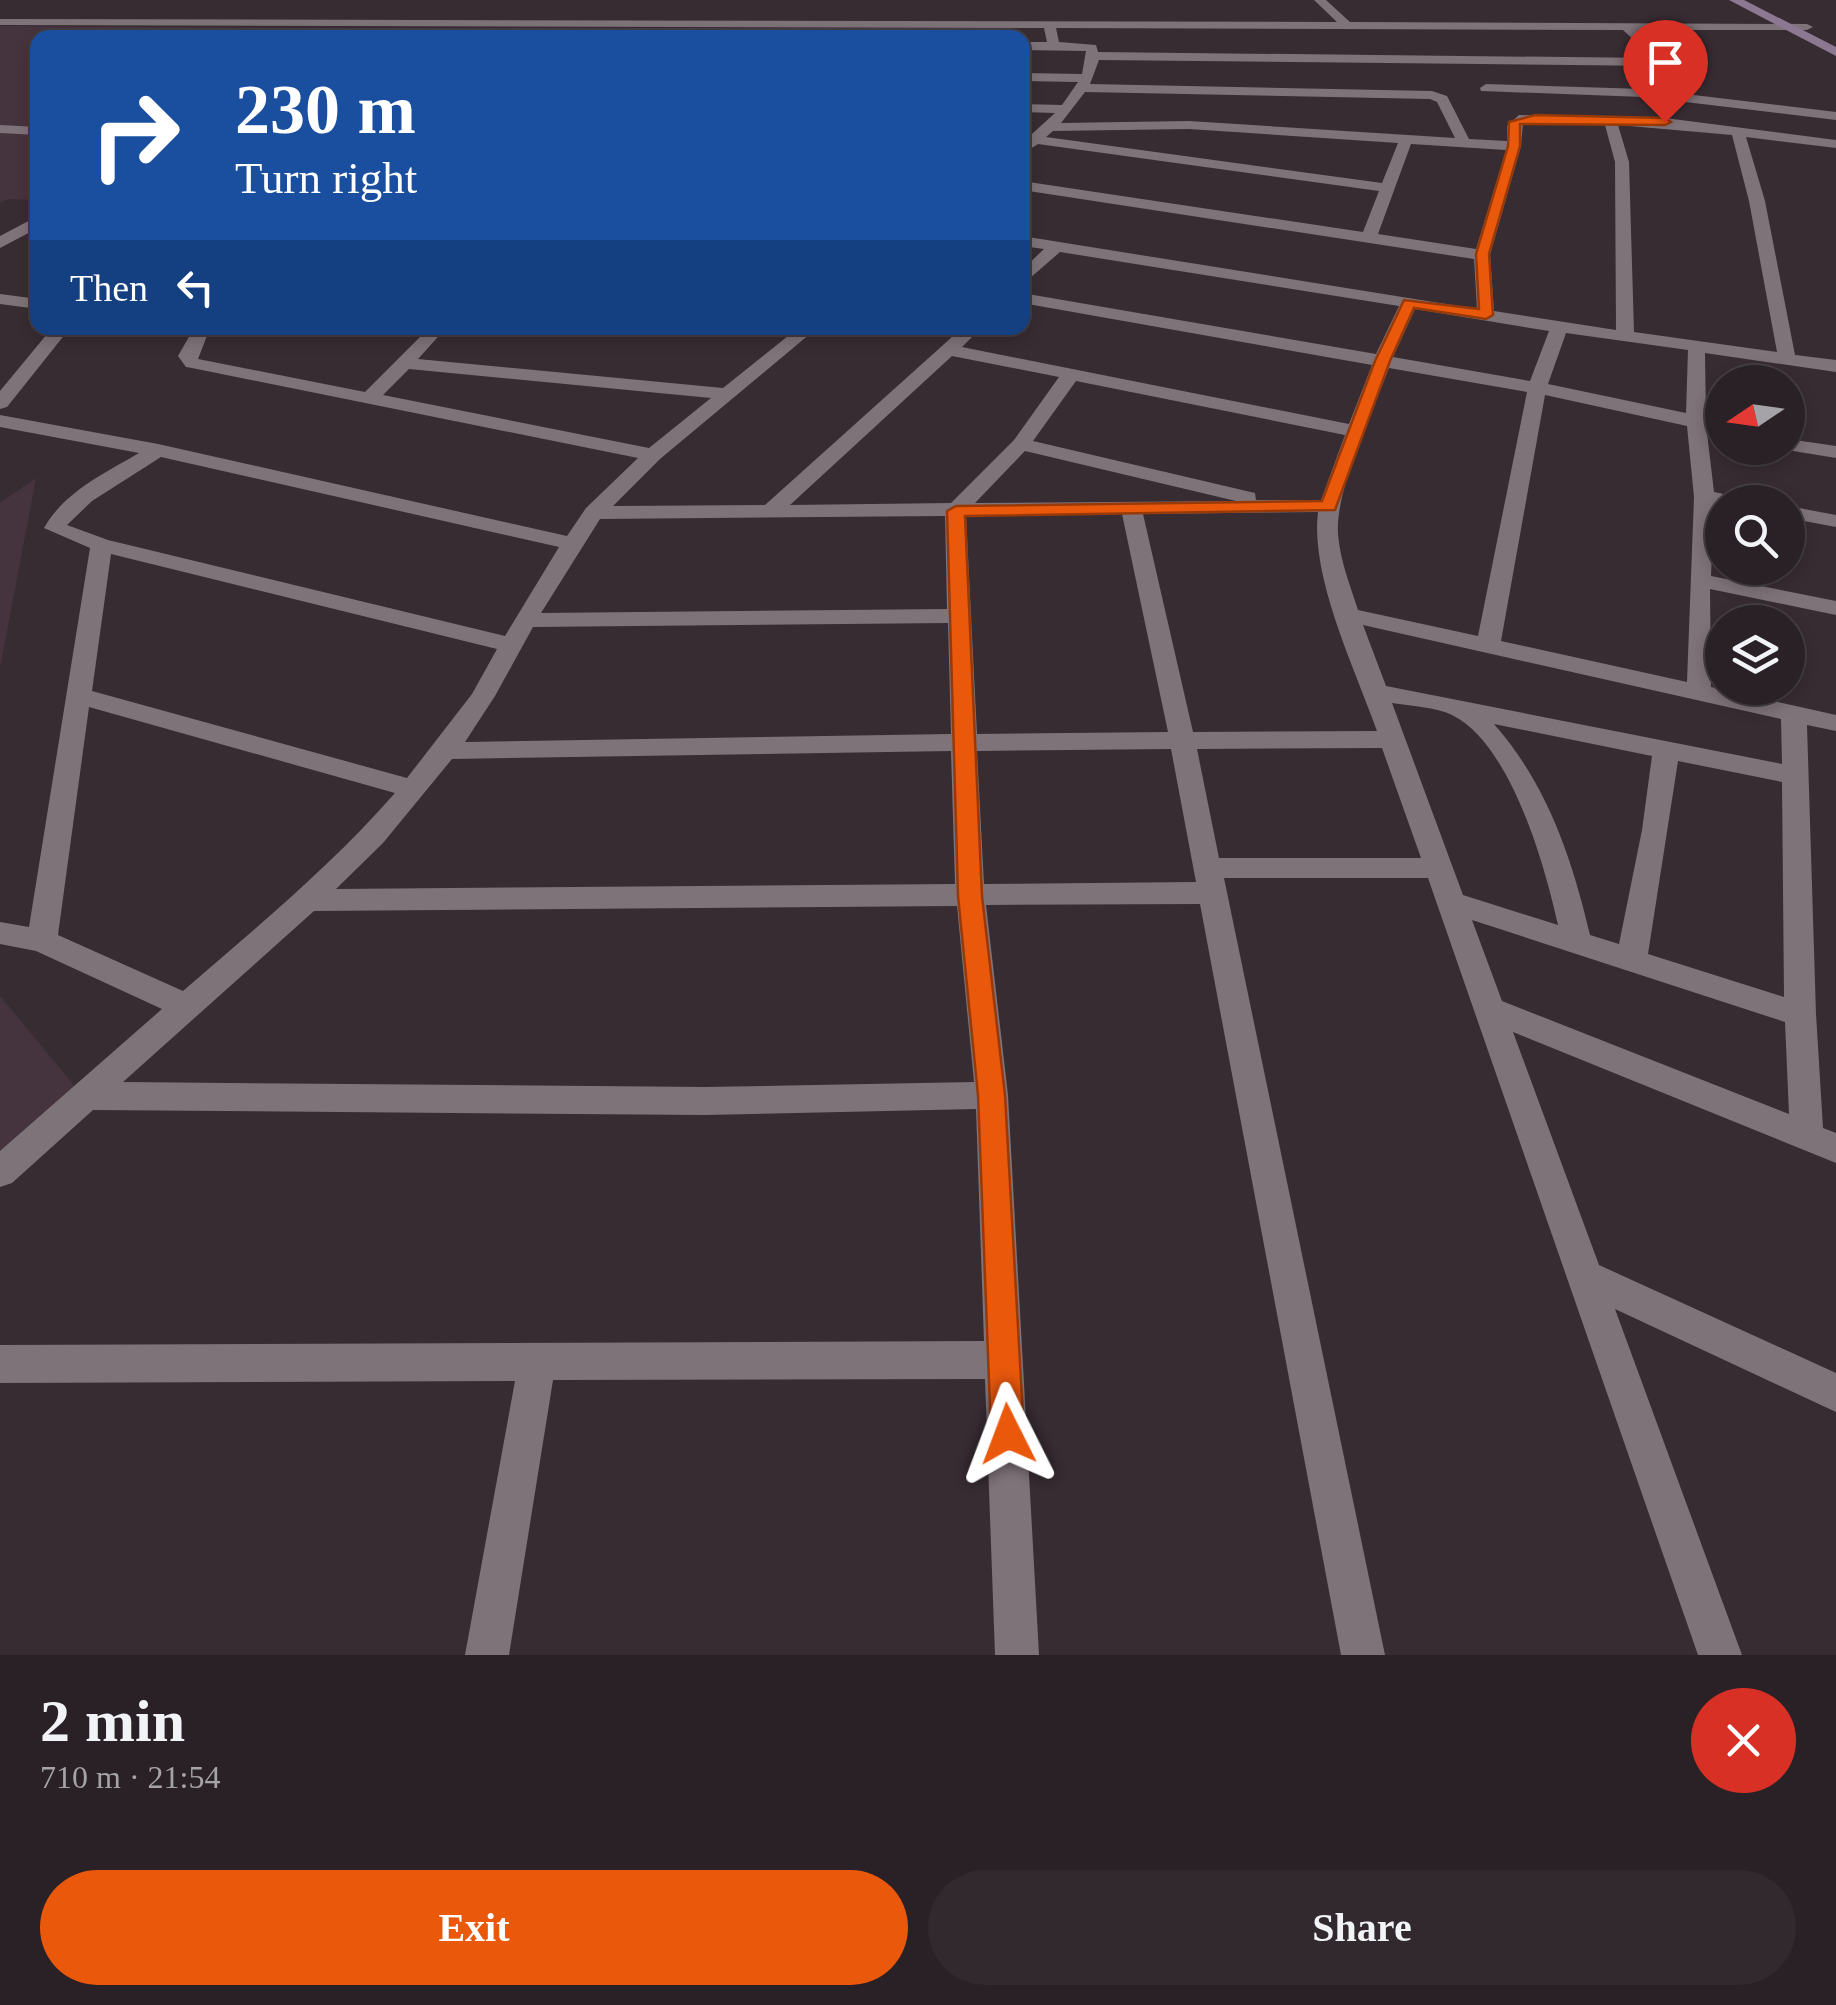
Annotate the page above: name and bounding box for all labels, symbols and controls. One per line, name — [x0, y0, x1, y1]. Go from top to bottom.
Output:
pin — [1623, 20, 1708, 123]
icon: arrive — [1638, 35, 1693, 90]
icon: right — [70, 70, 200, 200]
text: 230 m — [235, 71, 416, 148]
text: Turn right — [235, 153, 417, 203]
icon: left — [168, 260, 223, 315]
text: Then — [70, 267, 148, 309]
north arrow — [1705, 365, 1805, 465]
map controls — [1705, 365, 1805, 705]
button: search — [1705, 485, 1805, 585]
button: layers — [1705, 605, 1805, 705]
position arrow — [956, 1382, 1060, 1486]
text: 2 min — [40, 1688, 185, 1754]
button: close — [1691, 1688, 1796, 1793]
text: 710 m · 21:54 — [40, 1759, 220, 1795]
button: Exit — [40, 1870, 908, 1985]
button: Share — [928, 1870, 1796, 1985]

